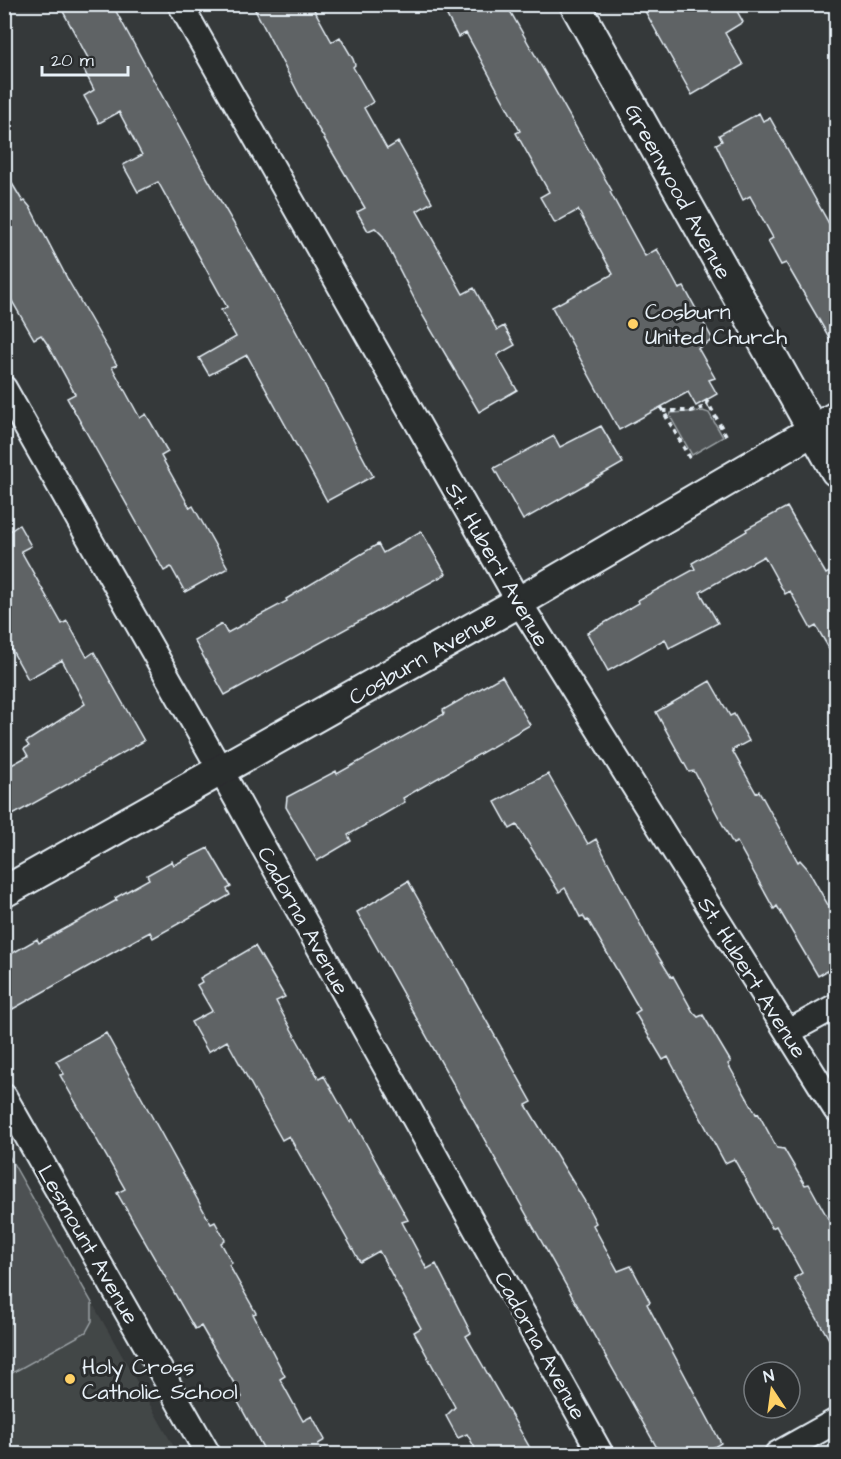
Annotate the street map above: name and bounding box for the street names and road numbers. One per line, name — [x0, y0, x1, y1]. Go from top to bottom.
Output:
street label: Greenwood Avenue — [617, 98, 739, 285]
street label: St. Hubert Avenue — [437, 477, 556, 653]
street label: Cosburn Avenue — [343, 603, 502, 713]
street label: Cadorna Avenue — [249, 841, 356, 1001]
street label: St. Hubert Avenue — [690, 891, 814, 1065]
street label: Lesmount Avenue — [30, 1159, 146, 1330]
street label: Cadorna Avenue — [486, 1266, 593, 1426]

